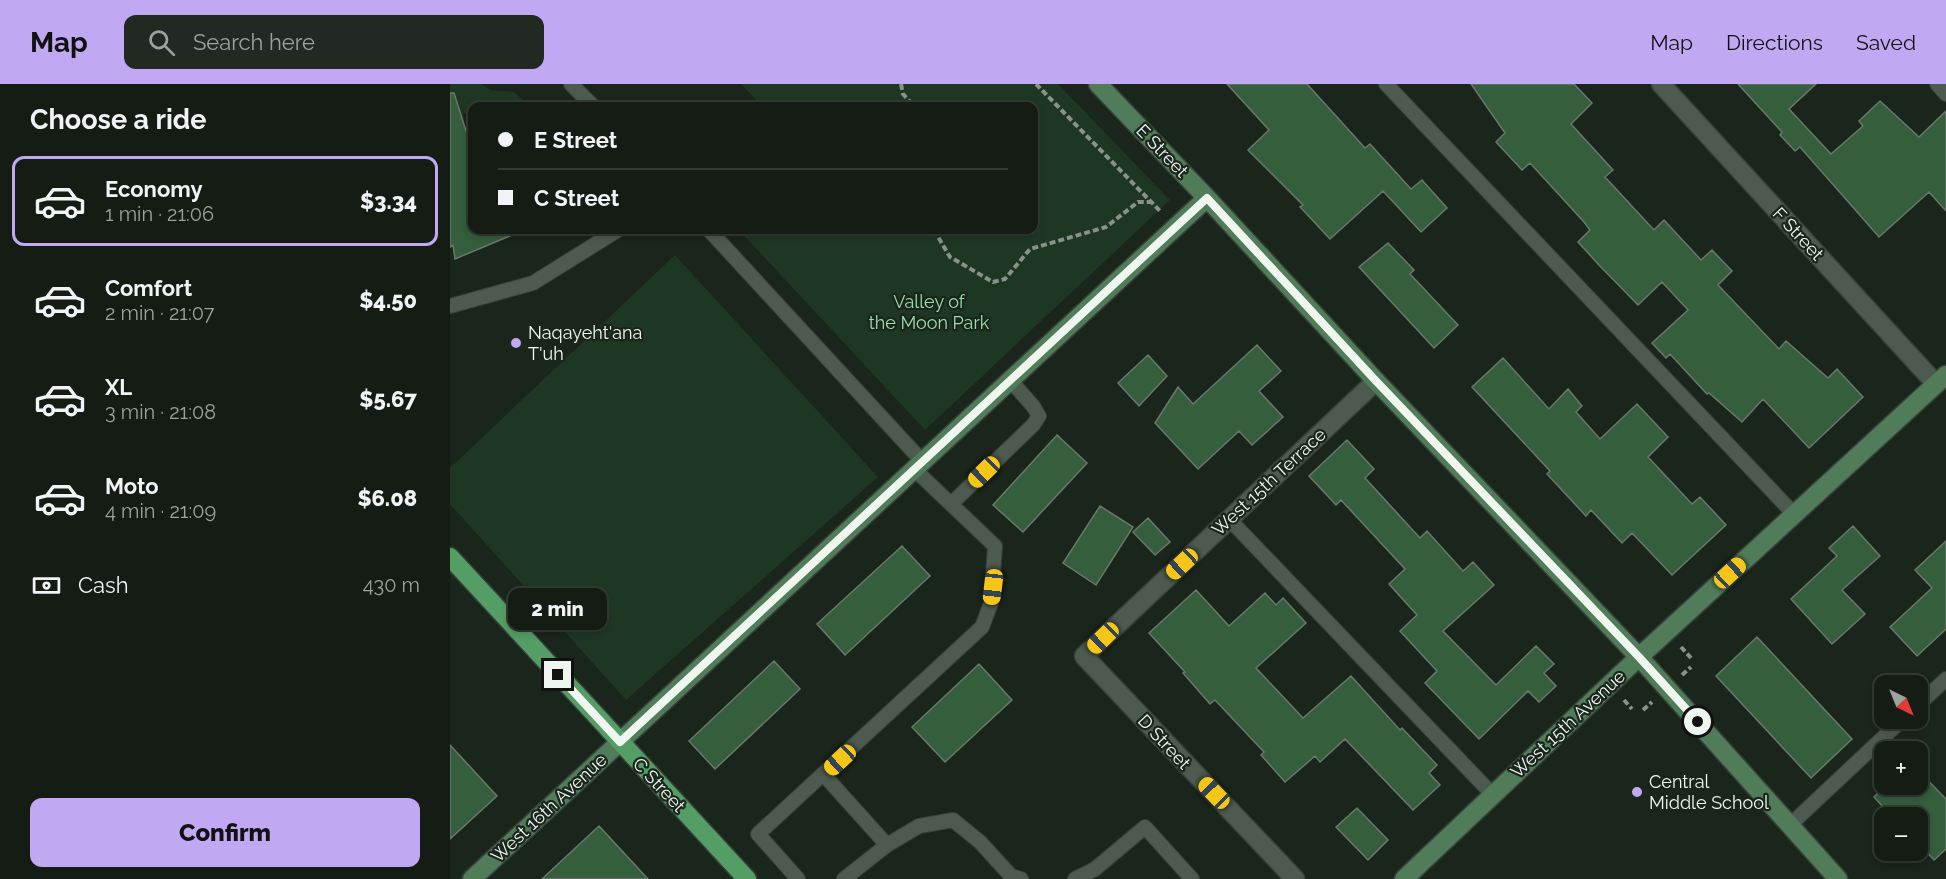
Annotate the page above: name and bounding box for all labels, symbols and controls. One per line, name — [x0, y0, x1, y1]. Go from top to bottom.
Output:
search box — [124, 15, 544, 69]
text: Map — [30, 26, 88, 59]
icon: search — [145, 26, 178, 59]
text: Search here — [193, 29, 315, 55]
text: Map — [1650, 30, 1693, 55]
text: Directions — [1726, 30, 1823, 55]
text: Saved — [1856, 30, 1916, 55]
text: Choose a ride — [30, 104, 206, 135]
street label: E Street — [1132, 120, 1193, 181]
text: E Street — [534, 127, 617, 153]
icon: car — [33, 174, 87, 228]
text: Economy — [105, 176, 203, 202]
text: C Street — [534, 185, 619, 211]
text: $3.34 — [360, 188, 417, 214]
text: 1 min · 21:06 — [105, 202, 214, 226]
street label: F Street — [1769, 203, 1828, 264]
icon: car — [33, 273, 87, 327]
text: Comfort — [105, 275, 192, 301]
text: $4.50 — [359, 287, 417, 313]
park label: Valley of the Moon Park — [869, 291, 990, 333]
text: 2 min · 21:07 — [105, 301, 214, 325]
place label: Naqayeht'ana T'uh — [528, 322, 642, 364]
marker: Naqayeht'ana T'uh — [509, 336, 523, 350]
icon: car — [33, 372, 87, 426]
text: XL — [105, 374, 132, 400]
text: $5.67 — [359, 386, 417, 412]
text: 3 min · 21:08 — [105, 400, 216, 424]
street label: West 15th Terrace — [1207, 423, 1330, 540]
car — [965, 453, 1003, 491]
icon: car — [33, 471, 87, 525]
text: Moto — [105, 473, 159, 499]
text: $6.08 — [357, 485, 417, 511]
text: 4 min · 21:09 — [105, 499, 216, 523]
car — [1163, 545, 1201, 583]
car — [1711, 554, 1749, 592]
car — [982, 568, 1004, 606]
icon: cash — [30, 569, 63, 602]
text: Cash — [78, 572, 129, 598]
text: 430 m — [363, 573, 420, 597]
callout: 2 min — [508, 588, 608, 630]
text: 2 min — [531, 597, 584, 621]
car — [1084, 619, 1122, 657]
route end — [544, 661, 571, 688]
street label: West 15th Avenue — [1506, 665, 1630, 782]
north arrow — [1874, 675, 1928, 729]
map controls — [1874, 675, 1928, 861]
route start — [1684, 708, 1711, 735]
street label: D Street — [1134, 710, 1195, 773]
car — [821, 741, 859, 779]
button: + — [1874, 741, 1928, 795]
street label: West 16th Avenue — [487, 749, 611, 866]
street label: C Street — [629, 753, 690, 816]
place label: Central Middle School — [1649, 771, 1769, 813]
car — [1195, 774, 1233, 812]
marker: Central Middle School — [1630, 785, 1644, 799]
button: Confirm — [30, 798, 420, 867]
button: − — [1874, 807, 1928, 861]

